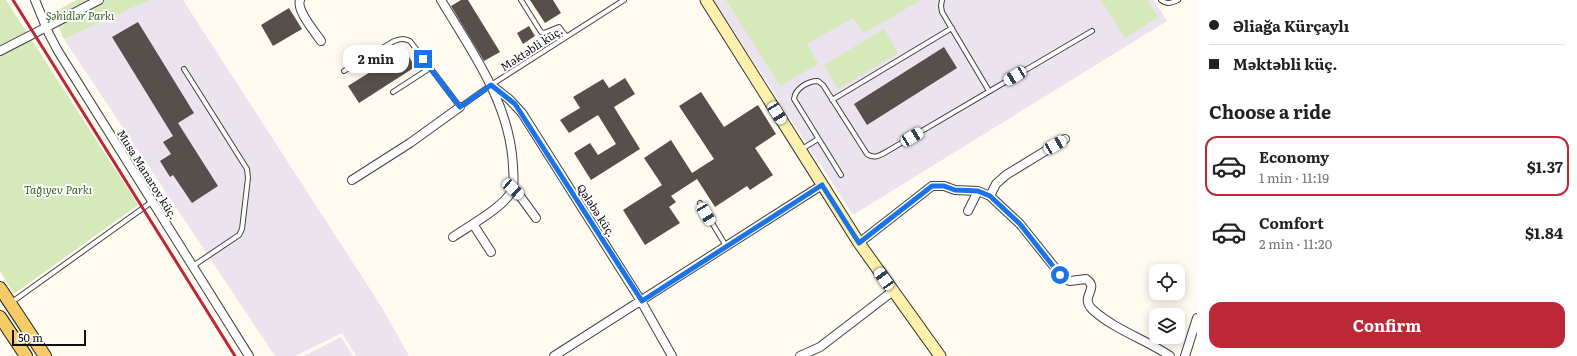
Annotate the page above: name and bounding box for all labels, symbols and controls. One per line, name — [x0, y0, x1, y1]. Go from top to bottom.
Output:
park label: Şəhidlər Parkı — [46, 7, 115, 23]
text: Əliağa Kürçaylı — [1233, 14, 1349, 37]
street label: Məktəbli küç. — [497, 22, 565, 74]
callout: 2 min — [343, 45, 409, 73]
text: 2 min — [358, 49, 394, 68]
route end — [414, 50, 432, 68]
text: Məktəbli küç. — [1233, 52, 1337, 75]
car — [1002, 65, 1028, 87]
text: Choose a ride — [1209, 98, 1331, 125]
car — [766, 100, 788, 126]
street label: Musa Manarov küç. — [114, 126, 182, 222]
car — [899, 126, 925, 148]
car — [1042, 134, 1068, 156]
text: Economy — [1259, 145, 1329, 168]
icon: car — [1211, 148, 1247, 184]
text: $1.37 — [1527, 155, 1563, 178]
text: 1 min · 11:19 — [1259, 168, 1329, 187]
car — [500, 177, 526, 201]
street label: Qələbə küç. — [574, 180, 620, 240]
park label: Tağıyev Parkı — [24, 181, 93, 197]
car — [695, 201, 717, 227]
text: Comfort — [1259, 211, 1324, 234]
icon: car — [1211, 214, 1247, 250]
text: $1.84 — [1525, 221, 1563, 244]
text: 2 min · 11:20 — [1259, 234, 1332, 253]
map controls — [1149, 264, 1185, 344]
button: locate — [1149, 264, 1185, 300]
car — [872, 266, 896, 292]
route start — [1051, 266, 1069, 284]
button: Confirm — [1209, 302, 1565, 348]
button: layers — [1149, 308, 1185, 344]
scale bar — [12, 328, 86, 347]
text: 50 m — [18, 329, 43, 345]

